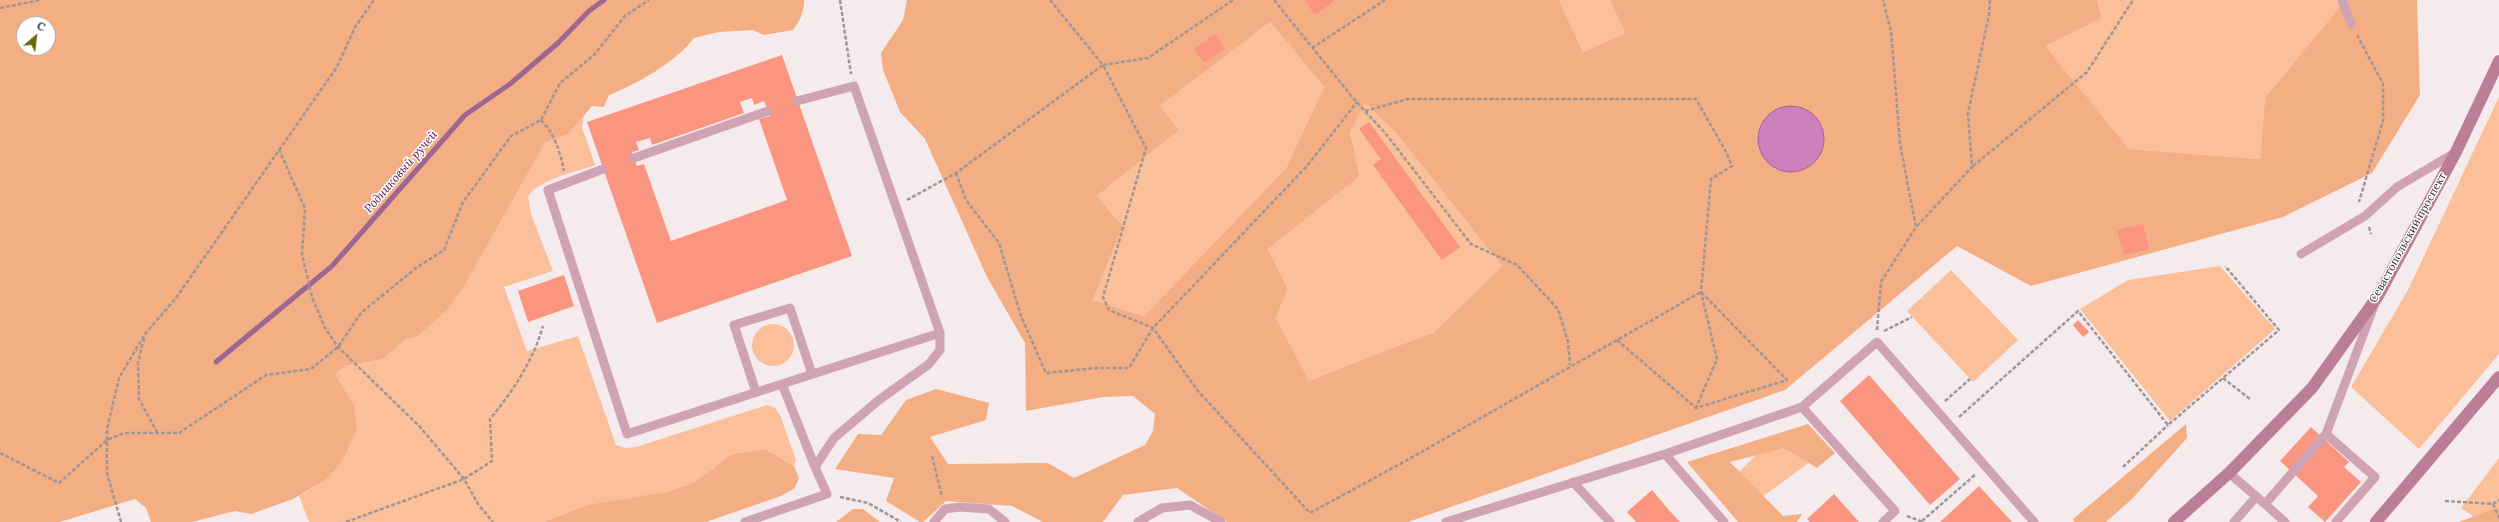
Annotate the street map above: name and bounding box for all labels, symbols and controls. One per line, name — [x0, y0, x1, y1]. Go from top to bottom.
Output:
north arrow — [16, 16, 56, 56]
text: С — [35, 18, 48, 34]
water label: Родниковый ручей — [361, 128, 441, 216]
street label: Севастопольский проспект — [2367, 171, 2449, 305]

